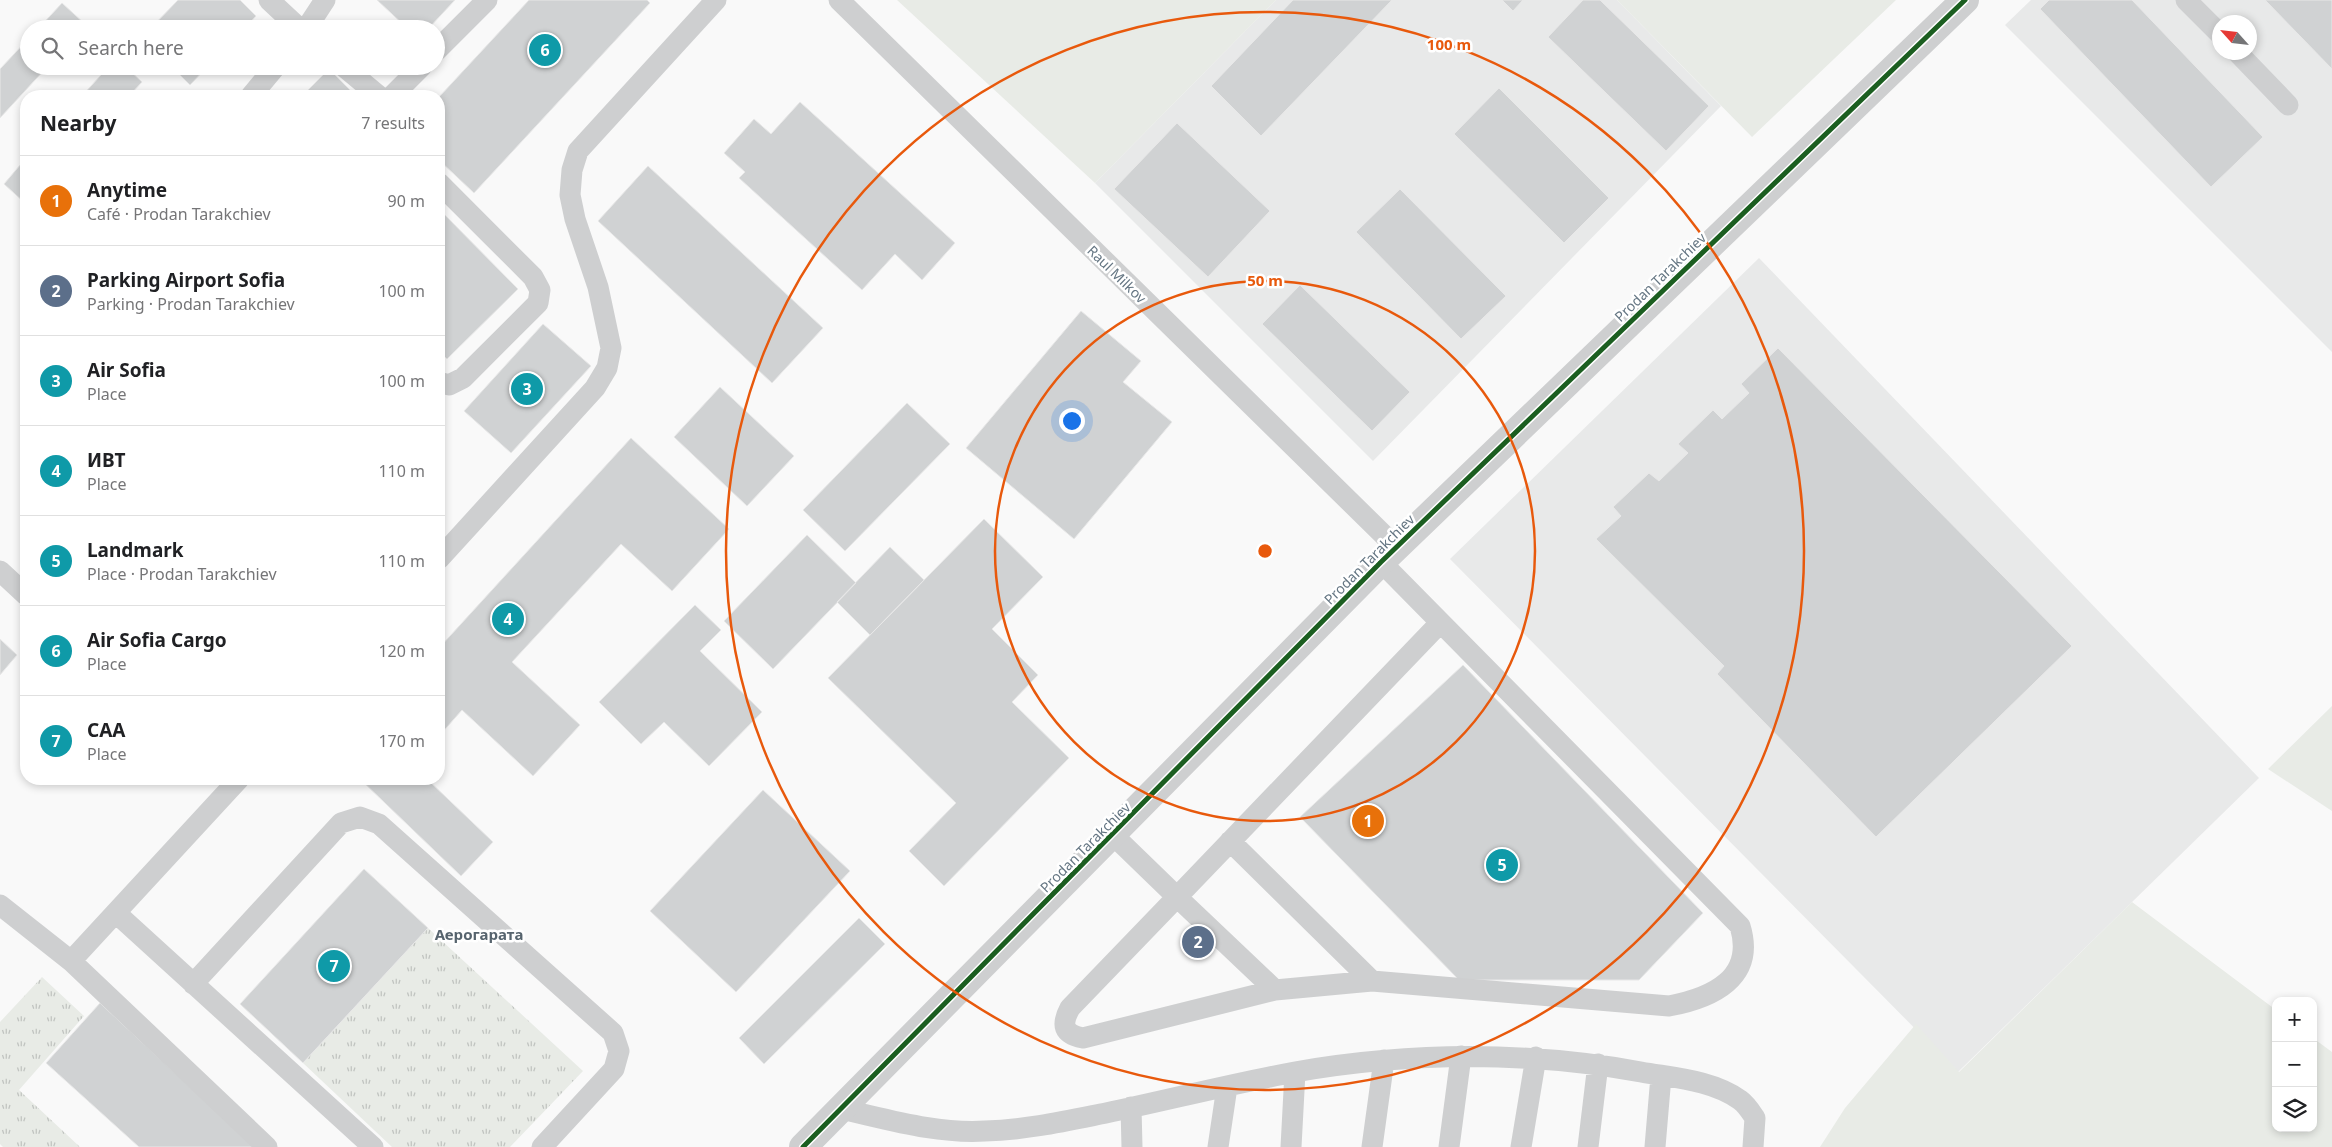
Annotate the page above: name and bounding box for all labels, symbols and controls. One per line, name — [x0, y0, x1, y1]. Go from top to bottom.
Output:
north arrow — [2212, 15, 2257, 60]
search box — [20, 20, 445, 75]
pin: 6 — [529, 31, 561, 69]
icon: search — [38, 34, 66, 62]
text: 100 m — [1427, 34, 1471, 54]
text: Search here — [78, 35, 184, 61]
text: Nearby — [40, 109, 116, 137]
text: 7 results — [361, 112, 425, 134]
text: Anytime — [87, 177, 167, 203]
text: 1 — [51, 190, 61, 212]
text: 90 m — [388, 190, 425, 212]
text: Café · Prodan Tarakchiev — [87, 203, 271, 225]
street label: Prodan Tarakchiev — [1610, 228, 1710, 326]
street label: Raul Milkov — [1083, 241, 1151, 308]
text: Parking Airport Sofia — [87, 267, 285, 293]
text: 50 m — [1247, 270, 1283, 290]
text: 2 — [51, 280, 61, 302]
text: 100 m — [378, 280, 425, 302]
text: Parking · Prodan Tarakchiev — [87, 293, 295, 315]
text: Air Sofia — [87, 357, 166, 383]
text: 3 — [51, 370, 61, 392]
text: 100 m — [378, 370, 425, 392]
pin: 3 — [511, 370, 543, 408]
text: Place — [87, 383, 127, 405]
your location — [1059, 408, 1085, 434]
text: ИВТ — [87, 447, 126, 473]
text: 4 — [51, 460, 61, 482]
text: 110 m — [378, 460, 425, 482]
text: Place — [87, 473, 127, 495]
street label: Prodan Tarakchiev — [1320, 509, 1419, 608]
text: Landmark — [87, 537, 184, 563]
centre of rings — [1256, 542, 1274, 560]
text: 5 — [51, 550, 61, 572]
text: 110 m — [378, 550, 425, 572]
text: Place · Prodan Tarakchiev — [87, 563, 277, 585]
pin: 4 — [492, 600, 524, 638]
text: Air Sofia Cargo — [87, 627, 227, 653]
text: 6 — [51, 640, 61, 662]
text: 120 m — [378, 640, 425, 662]
text: Place — [87, 653, 127, 675]
text: CAA — [87, 717, 126, 743]
text: 7 — [51, 730, 61, 752]
text: 170 m — [378, 730, 425, 752]
text: Place — [87, 743, 127, 765]
street label: Prodan Tarakchiev — [1036, 797, 1135, 896]
pin: 1 — [1352, 802, 1384, 840]
pin: 5 — [1486, 846, 1518, 884]
pin: 2 — [1182, 923, 1214, 961]
district label: Аерогарата — [435, 924, 523, 944]
pin: 7 — [318, 947, 350, 985]
map controls — [2272, 997, 2317, 1132]
button: + — [2272, 997, 2317, 1042]
button: − — [2272, 1042, 2317, 1087]
button: layers — [2272, 1087, 2317, 1132]

